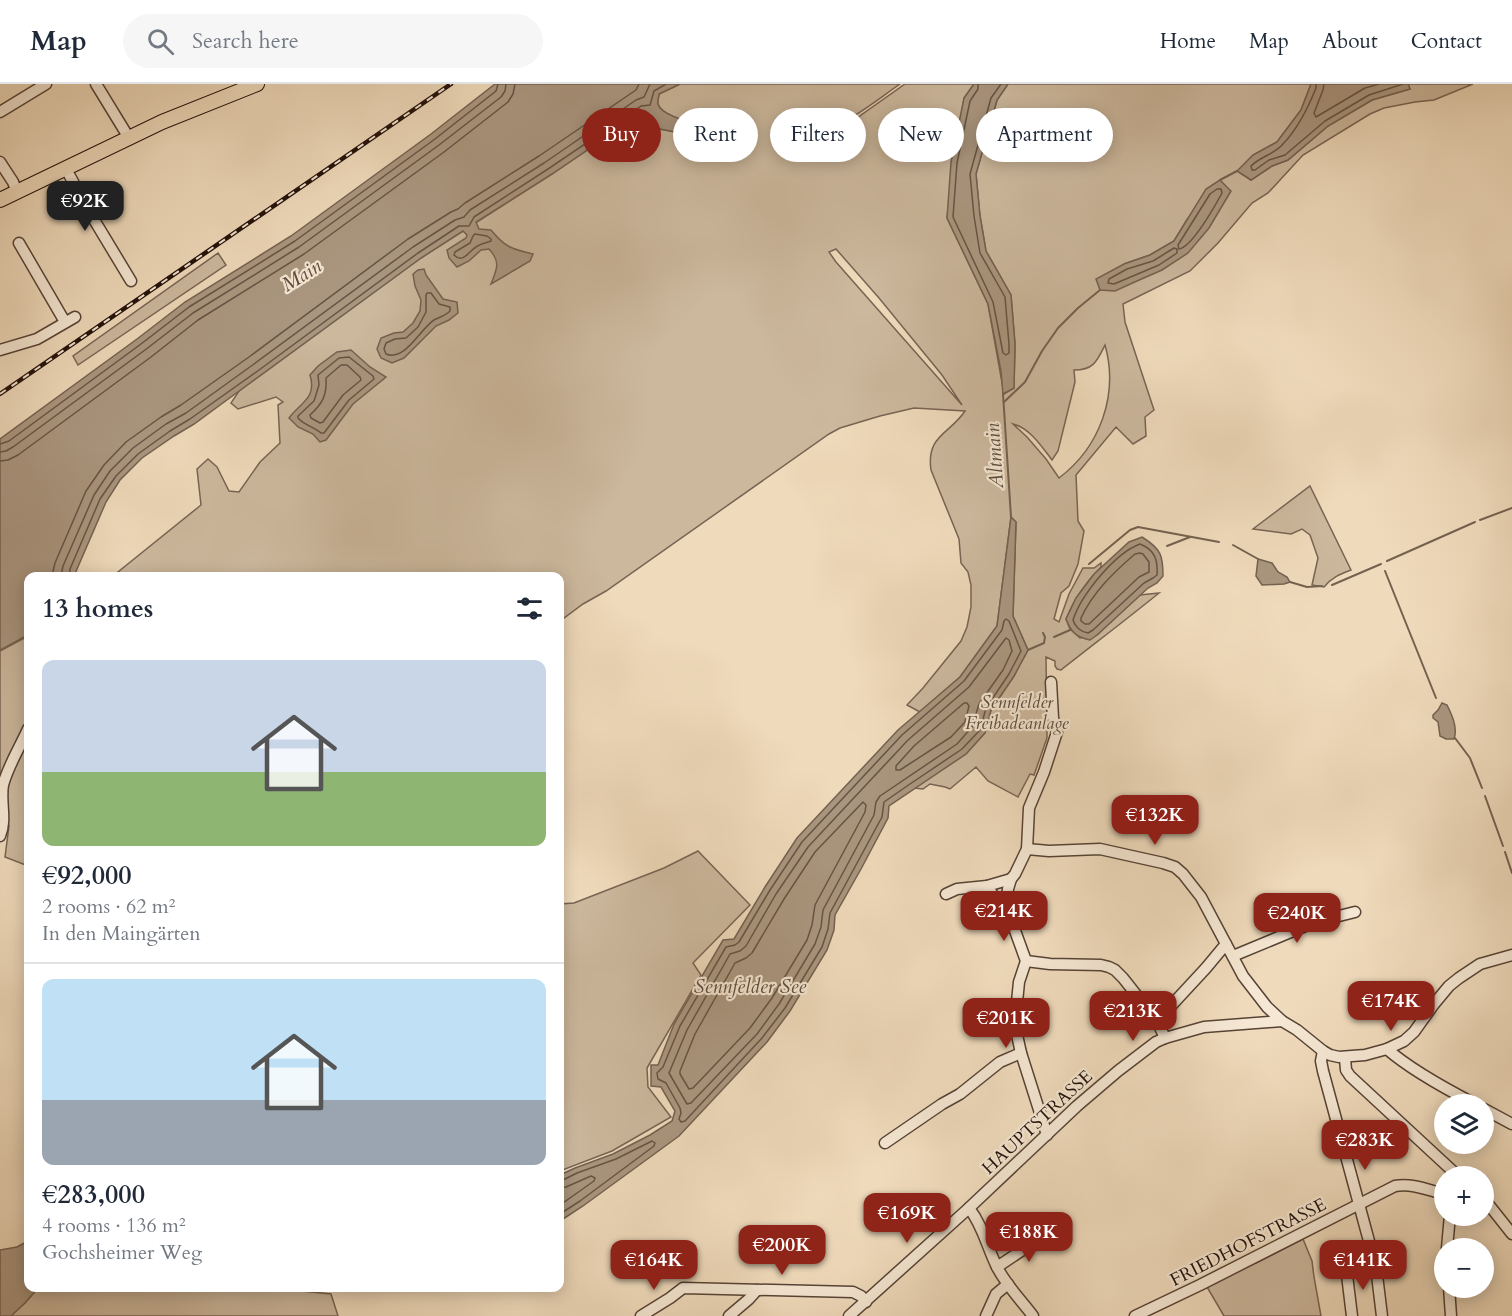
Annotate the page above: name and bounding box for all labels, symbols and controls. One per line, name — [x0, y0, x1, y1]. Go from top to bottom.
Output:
search box — [123, 14, 543, 68]
text: Map — [30, 22, 87, 60]
icon: search — [144, 25, 177, 58]
text: Search here — [192, 26, 299, 56]
text: Home — [1160, 27, 1216, 56]
text: Map — [1249, 27, 1289, 56]
text: About — [1322, 27, 1378, 56]
text: Contact — [1411, 27, 1482, 56]
chip: Buy — [582, 108, 661, 162]
chip: Rent — [673, 108, 758, 162]
chip: Filters — [770, 108, 866, 162]
chip: New — [878, 108, 964, 162]
chip: Apartment — [976, 108, 1113, 162]
pin: €92K — [49, 181, 121, 232]
text: €92K — [61, 187, 109, 214]
water label: Main — [276, 253, 327, 298]
water label: Altmain — [979, 422, 1010, 491]
text: 13 homes — [42, 591, 153, 626]
icon: filters — [513, 592, 546, 625]
park label: Sennfelder Freibadeanlage — [965, 690, 1070, 736]
icon: home — [240, 699, 348, 807]
pin: €132K — [1113, 795, 1197, 846]
text: €132K — [1126, 801, 1184, 828]
text: €92,000 — [42, 858, 132, 893]
pin: €214K — [962, 891, 1046, 942]
text: 2 rooms · 62 m² — [42, 893, 175, 920]
pin: €240K — [1255, 893, 1339, 944]
text: €214K — [975, 897, 1033, 924]
text: €240K — [1268, 899, 1326, 926]
text: In den Maingärten — [42, 920, 201, 947]
water label: Sennfelder See — [694, 973, 807, 1000]
pin: €174K — [1349, 981, 1433, 1032]
text: €174K — [1362, 987, 1420, 1014]
pin: €213K — [1091, 991, 1175, 1042]
text: €213K — [1104, 997, 1162, 1024]
pin: €201K — [964, 998, 1048, 1049]
text: €201K — [977, 1004, 1035, 1031]
icon: home — [240, 1018, 348, 1126]
street label: HAUPTSTRASSE — [977, 1064, 1098, 1180]
map controls — [1434, 1094, 1494, 1298]
button: layers — [1434, 1094, 1494, 1154]
pin: €283K — [1323, 1120, 1407, 1171]
text: €283K — [1336, 1126, 1394, 1153]
button: + — [1434, 1166, 1494, 1226]
text: €283,000 — [42, 1177, 145, 1212]
street label: FRIEDHOFSTRASSE — [1166, 1192, 1331, 1293]
pin: €169K — [865, 1193, 949, 1244]
text: €169K — [878, 1199, 936, 1226]
text: 4 rooms · 136 m² — [42, 1212, 186, 1239]
pin: €188K — [987, 1212, 1071, 1263]
text: €188K — [1000, 1218, 1058, 1245]
pin: €200K — [740, 1225, 824, 1276]
text: €200K — [753, 1231, 811, 1258]
button: − — [1434, 1238, 1494, 1298]
text: Gochsheimer Weg — [42, 1239, 202, 1266]
pin: €164K — [612, 1240, 696, 1291]
pin: €141K — [1321, 1240, 1405, 1291]
text: €164K — [625, 1246, 683, 1273]
text: €141K — [1334, 1246, 1392, 1273]

